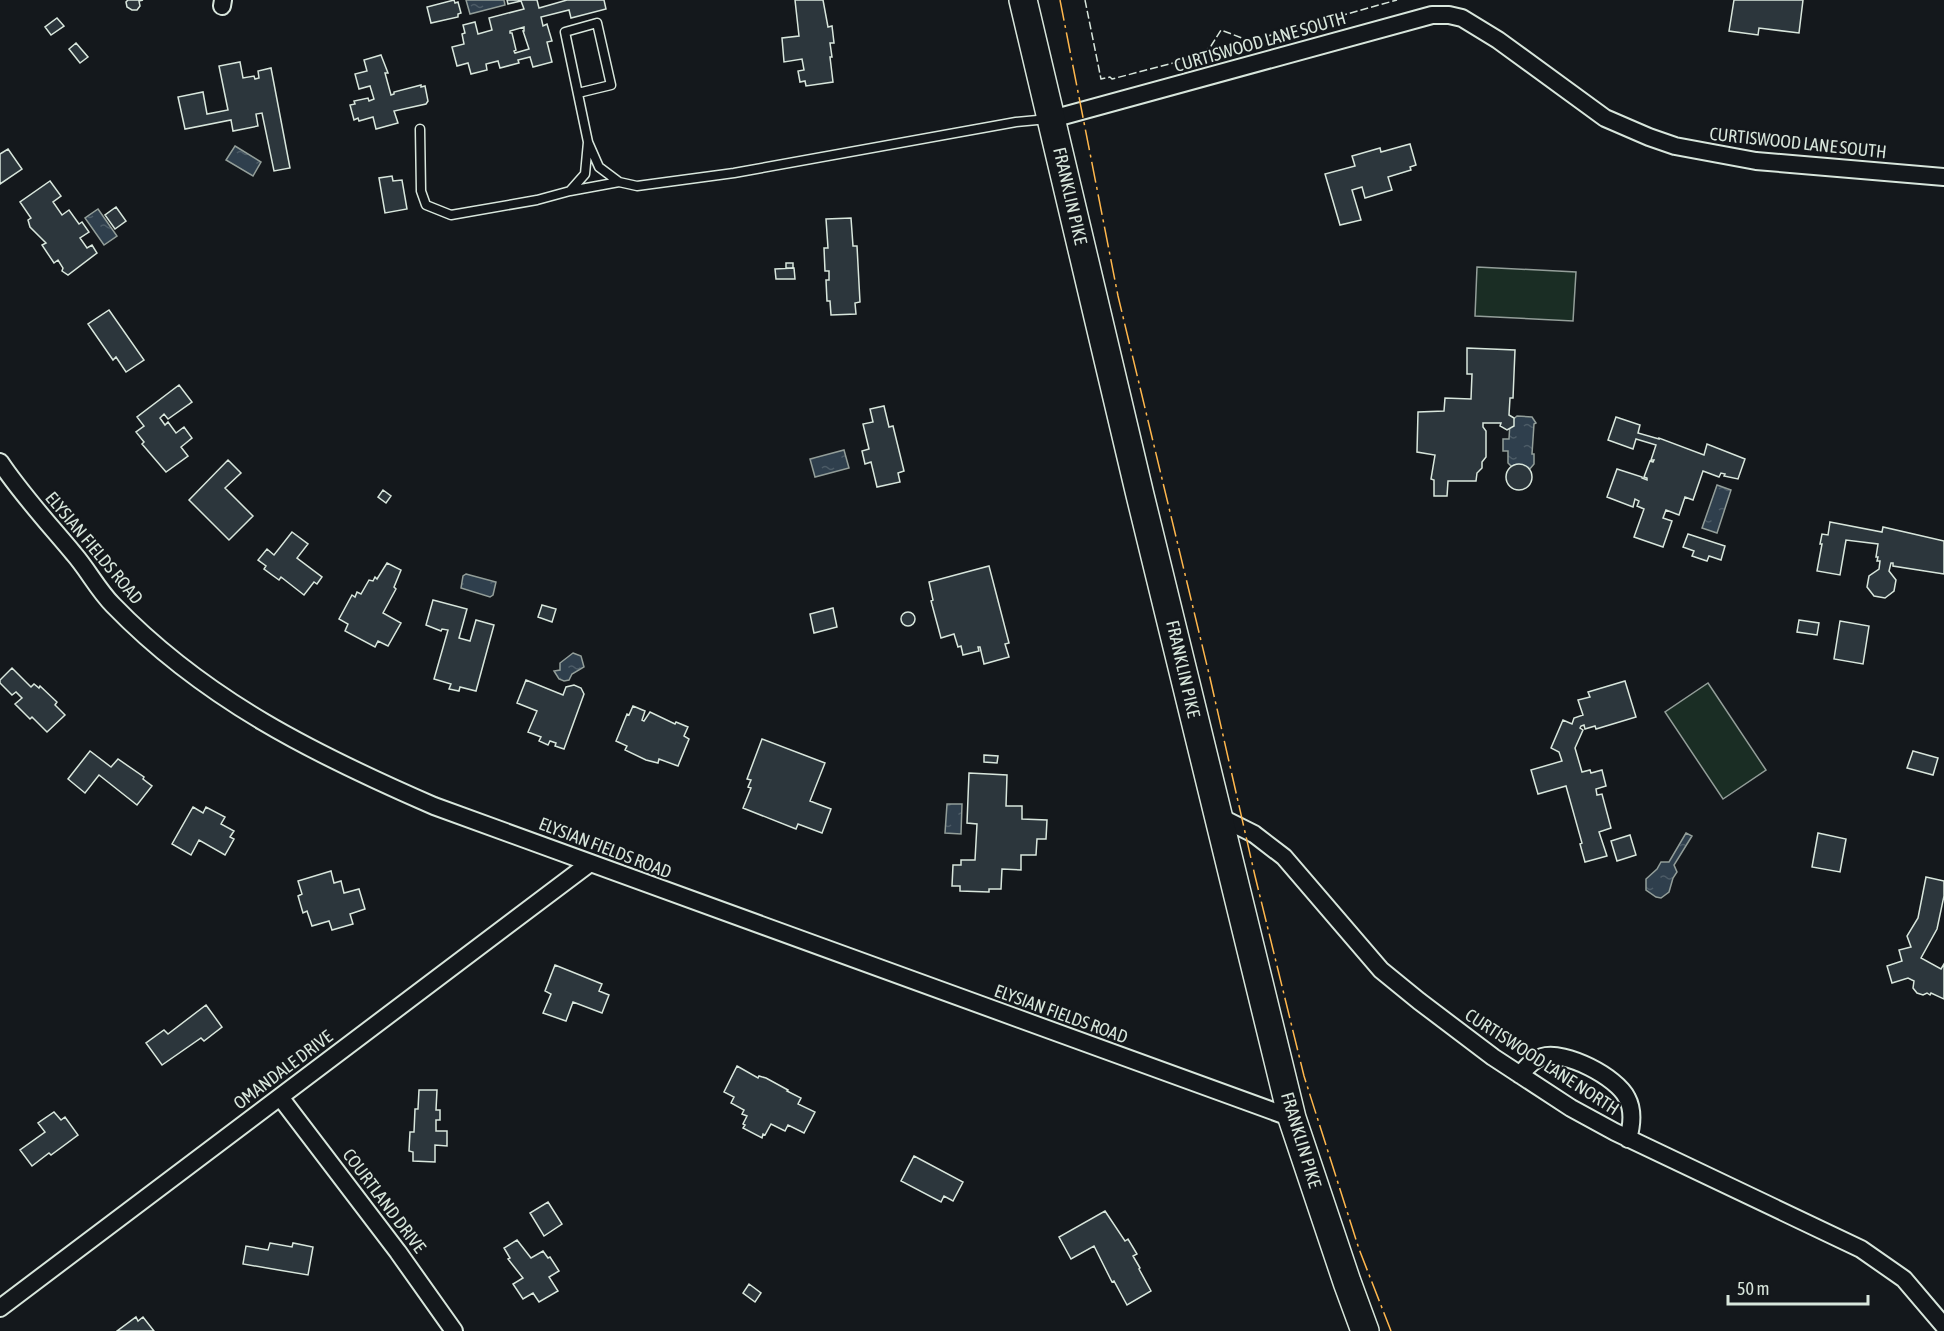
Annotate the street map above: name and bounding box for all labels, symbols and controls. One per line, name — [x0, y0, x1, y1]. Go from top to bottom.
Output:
street label: CURTISWOOD LANE SOUTH — [1172, 7, 1348, 76]
street label: CURTISWOOD LANE SOUTH — [1709, 123, 1888, 162]
street label: FRANKLIN PIKE — [1049, 145, 1092, 247]
street label: ELYSIAN FIELDS ROAD — [41, 487, 148, 608]
street label: FRANKLIN PIKE — [1162, 618, 1205, 720]
street label: ELYSIAN FIELDS ROAD — [536, 813, 674, 882]
street label: ELYSIAN FIELDS ROAD — [992, 980, 1131, 1047]
street label: CURTISWOOD LANE NORTH — [1461, 1004, 1623, 1119]
street label: OMANDALE DRIVE — [229, 1025, 336, 1114]
street label: FRANKLIN PIKE — [1277, 1089, 1326, 1191]
street label: COURTLAND DRIVE — [338, 1145, 431, 1257]
scale bar — [1728, 1268, 1868, 1306]
text: 50 m — [1737, 1278, 1769, 1299]

